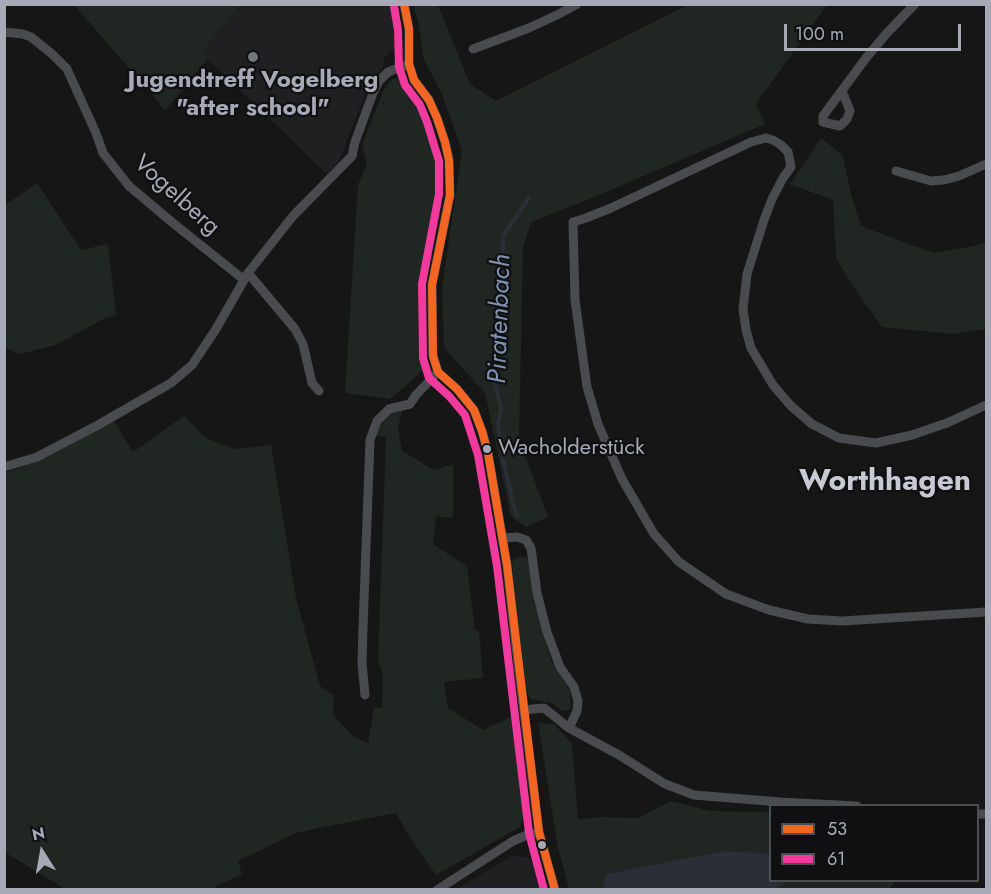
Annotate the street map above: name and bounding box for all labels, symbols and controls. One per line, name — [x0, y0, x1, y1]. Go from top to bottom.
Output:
scale bar — [787, 12, 964, 50]
text: 100 m — [795, 21, 844, 47]
marker: Jugendtreff Vogelberg "after school" — [246, 50, 260, 64]
place label: Jugendtreff Vogelberg "after school" — [128, 67, 378, 123]
street label: Vogelberg — [127, 150, 225, 242]
water label: Piratenbach — [483, 254, 519, 384]
place label: Wacholderstück — [498, 436, 645, 462]
marker: Wacholderstück — [481, 443, 493, 455]
district label: Worthhagen — [799, 465, 971, 501]
legend — [769, 804, 979, 882]
text: 53 — [827, 816, 847, 842]
text: N — [30, 821, 47, 846]
north arrow — [12, 822, 72, 882]
unlabelled marker — [536, 839, 548, 851]
text: 61 — [827, 846, 845, 872]

